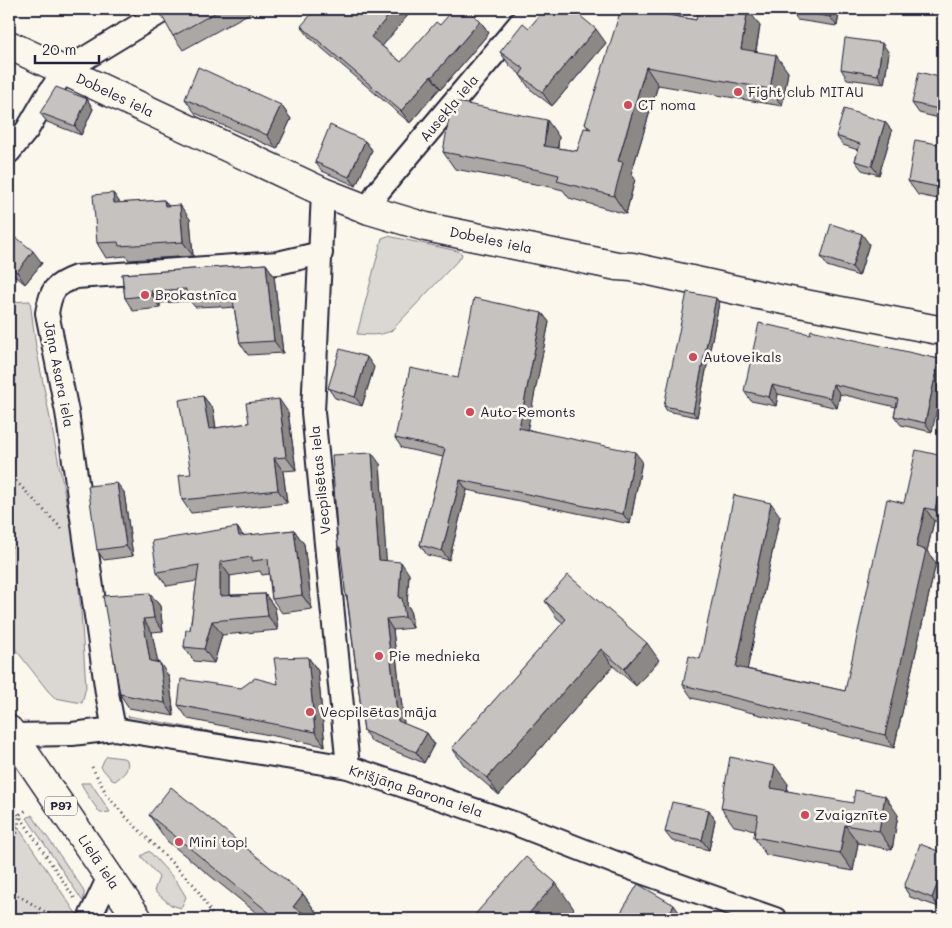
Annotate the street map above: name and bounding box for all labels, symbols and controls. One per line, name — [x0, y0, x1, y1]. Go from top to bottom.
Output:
scale bar — [35, 32, 99, 64]
text: 20 m — [42, 39, 76, 59]
street label: Dobeles iela — [73, 68, 157, 121]
street label: Ausekļa iela — [415, 70, 482, 145]
place label: Fight club MITAU — [748, 82, 864, 101]
marker: Fight club MITAU — [732, 86, 744, 98]
place label: CT noma — [638, 95, 696, 114]
marker: CT noma — [622, 99, 634, 111]
street label: Dobeles iela — [448, 221, 534, 258]
place label: Brokastnīca — [155, 285, 237, 304]
marker: Brokastnīca — [139, 289, 151, 301]
street label: Jāņa Asara iela — [40, 319, 79, 429]
place label: Autoveikals — [703, 347, 782, 366]
marker: Autoveikals — [687, 351, 699, 363]
place label: Auto-Remonts — [480, 402, 576, 421]
marker: Auto-Remonts — [464, 406, 476, 418]
street label: Vecpilsētas iela — [304, 425, 335, 535]
place label: Pie mednieka — [389, 646, 481, 665]
marker: Pie mednieka — [373, 650, 385, 662]
place label: Vecpilsētas māja — [320, 702, 437, 721]
marker: Vecpilsētas māja — [304, 706, 316, 718]
street label: Krišjāņa Barona iela — [347, 760, 486, 821]
road number: P97 — [45, 796, 77, 816]
place label: Zvaigznīte — [815, 805, 888, 824]
marker: Zvaigznīte — [799, 809, 811, 821]
street label: Lielā iela — [74, 831, 125, 893]
place label: Mini top! — [189, 832, 248, 851]
marker: Mini top! — [173, 836, 185, 848]

